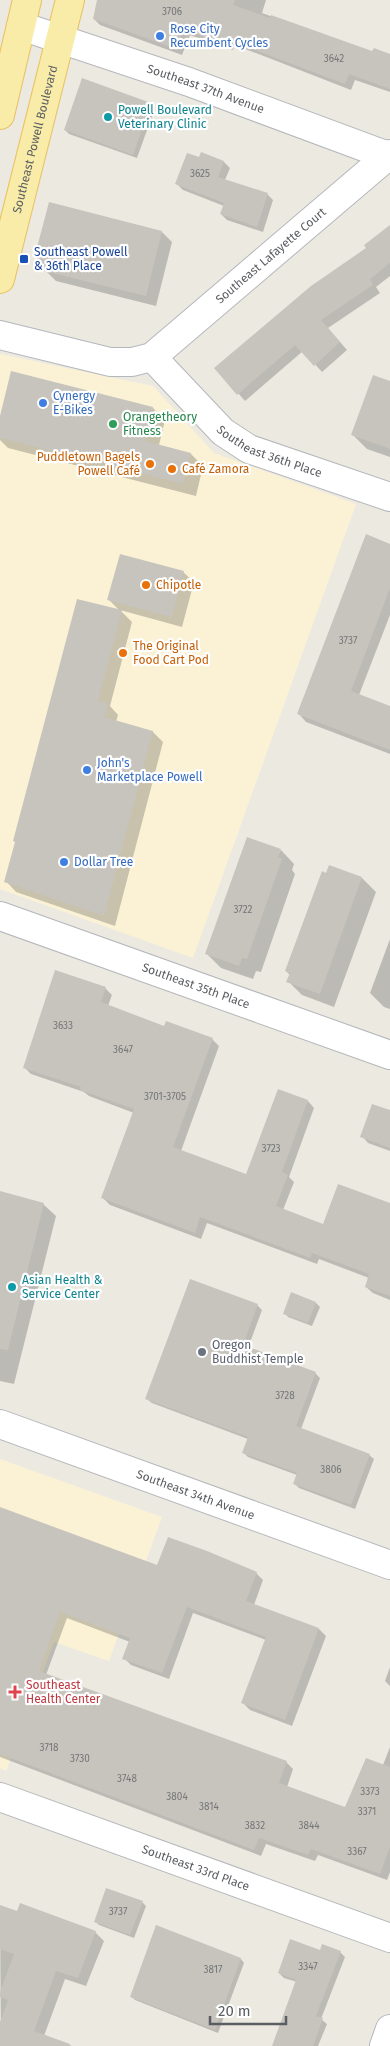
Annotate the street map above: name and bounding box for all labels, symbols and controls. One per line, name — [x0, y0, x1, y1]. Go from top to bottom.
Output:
house number: 3706 — [162, 6, 182, 18]
place label: Rose City Recumbent Cycles — [170, 22, 268, 50]
marker: Rose City Recumbent Cycles — [154, 30, 166, 42]
house number: 3642 — [324, 53, 344, 65]
street label: Southeast 37th Avenue — [145, 61, 266, 116]
street label: Southeast Powell Boulevard — [10, 64, 60, 215]
place label: Powell Boulevard Veterinary Clinic — [118, 103, 212, 131]
marker: Powell Boulevard Veterinary Clinic — [102, 111, 114, 123]
house number: 3625 — [190, 168, 210, 180]
street label: Southeast Lafayette Court — [213, 204, 329, 307]
place label: Southeast Powell & 36th Place — [34, 245, 128, 273]
marker: Southeast Powell & 36th Place — [18, 253, 30, 265]
place label: Cynergy E-Bikes — [53, 389, 95, 417]
marker: Cynergy E-Bikes — [37, 397, 49, 409]
place label: Orangetheory Fitness — [123, 410, 197, 438]
marker: Orangetheory Fitness — [107, 418, 119, 430]
street label: Southeast 36th Place — [214, 423, 324, 480]
place label: Puddletown Bagels Powell Café — [37, 450, 140, 478]
marker: Puddletown Bagels Powell Café — [144, 458, 156, 470]
place label: Café Zamora — [182, 462, 249, 476]
marker: Café Zamora — [166, 463, 178, 475]
place label: Chipotle — [156, 578, 201, 592]
marker: Chipotle — [140, 579, 152, 591]
house number: 3737 — [339, 635, 358, 647]
place label: The Original Food Cart Pod — [133, 639, 209, 667]
marker: The Original Food Cart Pod — [117, 647, 129, 659]
place label: John's Marketplace Powell — [97, 756, 203, 784]
marker: John's Marketplace Powell — [81, 764, 93, 776]
place label: Dollar Tree — [74, 855, 133, 869]
marker: Dollar Tree — [58, 856, 70, 868]
house number: 3722 — [233, 904, 253, 916]
street label: Southeast 35th Place — [140, 960, 252, 1011]
house number: 3633 — [53, 1020, 73, 1032]
house number: 3647 — [113, 1044, 133, 1056]
house number: 3701-3705 — [144, 1091, 186, 1103]
house number: 3723 — [261, 1143, 281, 1155]
place label: Asian Health & Service Center — [22, 1273, 103, 1301]
marker: Asian Health & Service Center — [6, 1281, 18, 1293]
place label: Oregon Buddhist Temple — [212, 1338, 304, 1366]
marker: Oregon Buddhist Temple — [196, 1346, 208, 1358]
house number: 3728 — [275, 1390, 295, 1402]
house number: 3806 — [320, 1464, 342, 1476]
street label: Southeast 34th Avenue — [135, 1467, 257, 1523]
place label: Southeast Health Center — [26, 1678, 101, 1706]
marker: Southeast Health Center — [8, 1685, 22, 1699]
house number: 3718 — [39, 1742, 59, 1754]
house number: 3730 — [70, 1753, 90, 1765]
house number: 3748 — [117, 1773, 137, 1785]
house number: 3373 — [360, 1786, 380, 1798]
house number: 3804 — [166, 1791, 188, 1803]
house number: 3814 — [199, 1801, 220, 1813]
house number: 3371 — [358, 1806, 376, 1818]
house number: 3832 — [245, 1820, 265, 1832]
house number: 3844 — [298, 1820, 320, 1832]
street label: Southeast 33rd Place — [140, 1842, 251, 1894]
house number: 3367 — [347, 1846, 367, 1858]
house number: 3737 — [109, 1906, 128, 1918]
house number: 3347 — [298, 1961, 318, 1973]
house number: 3817 — [204, 1964, 223, 1976]
scale bar — [210, 1994, 286, 2026]
text: 20 m — [218, 2002, 251, 2020]

